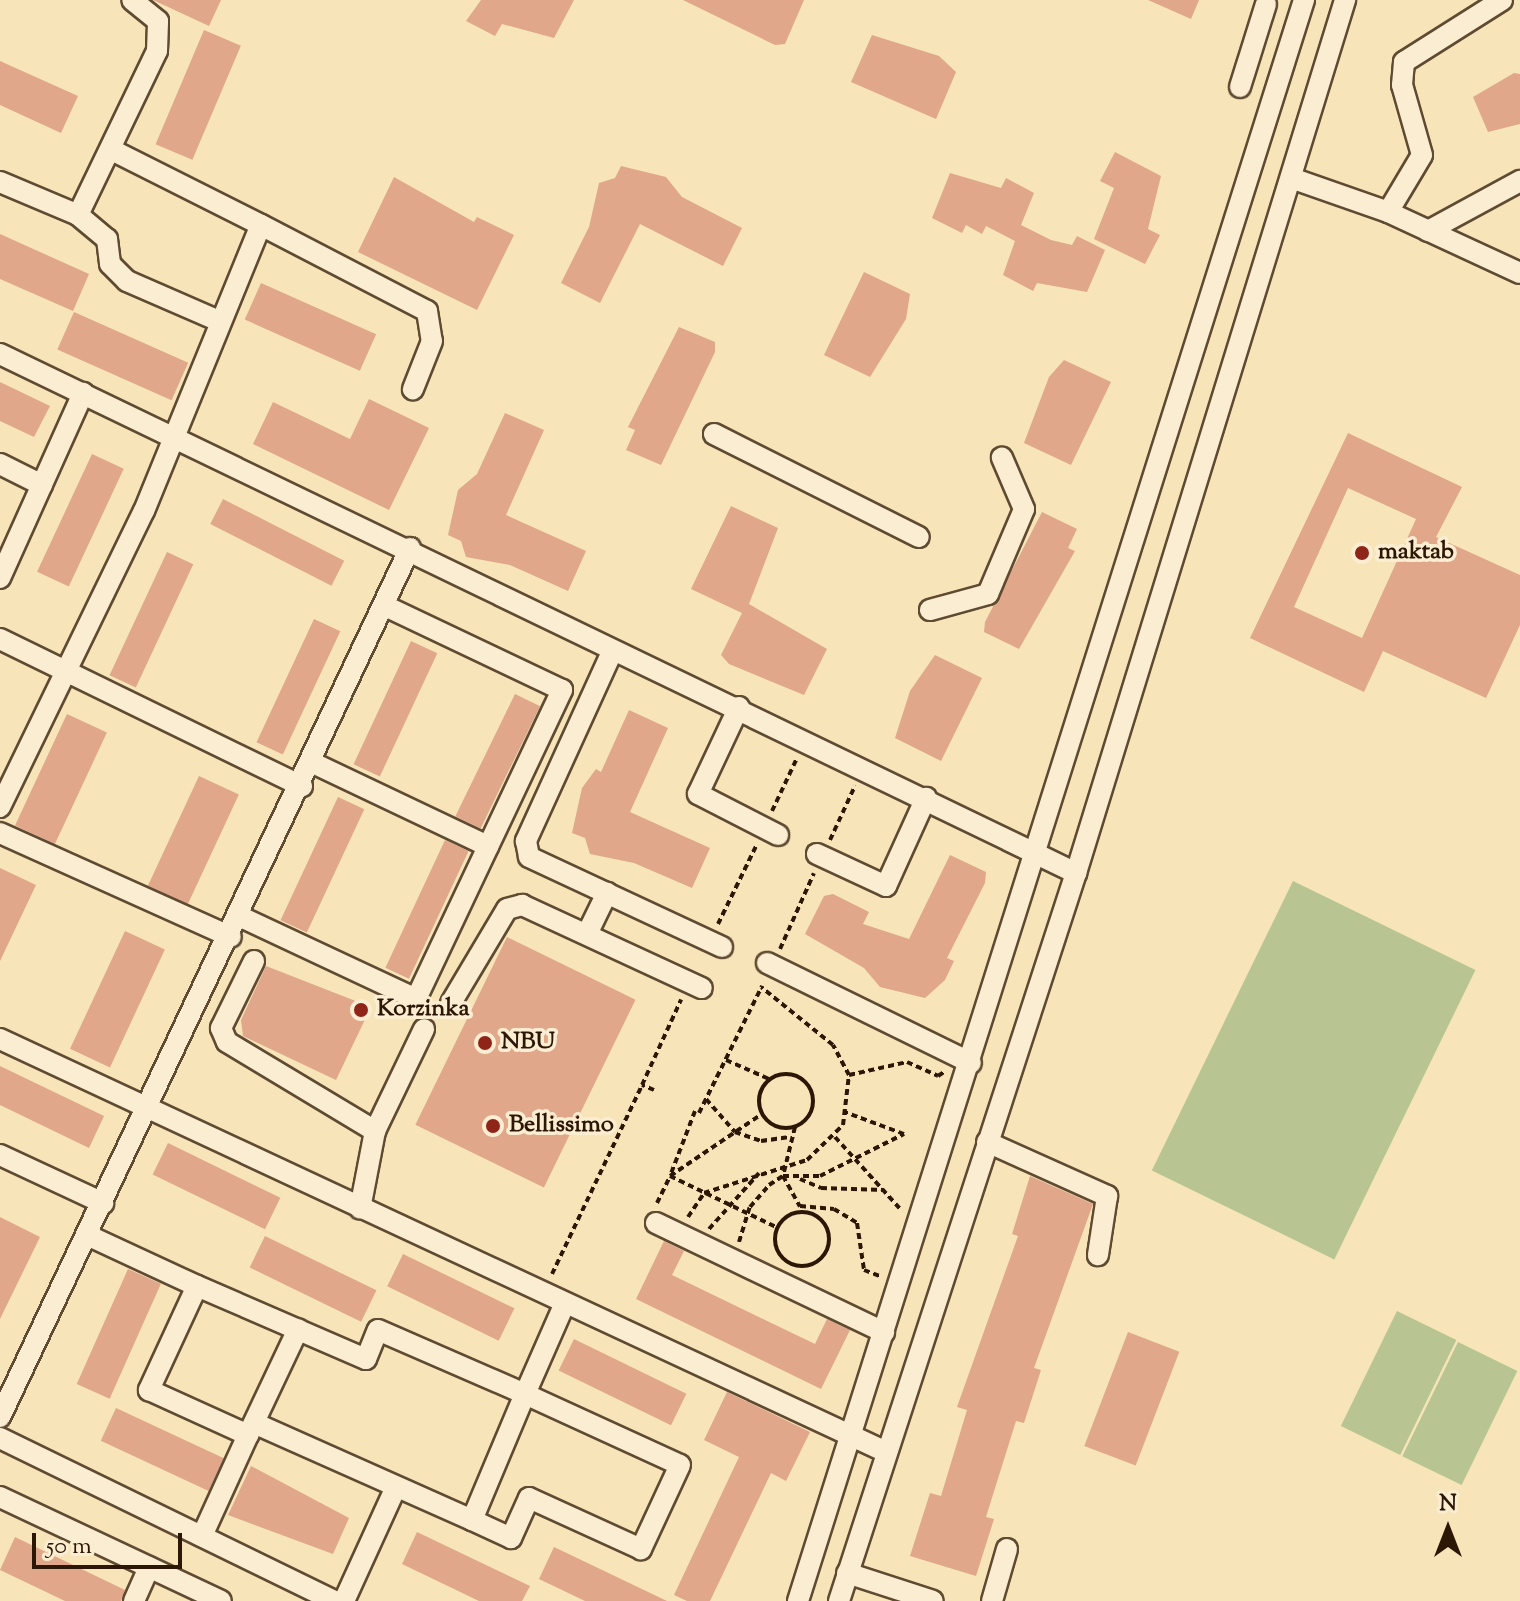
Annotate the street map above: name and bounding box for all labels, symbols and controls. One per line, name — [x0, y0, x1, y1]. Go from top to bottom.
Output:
place label: maktab — [1378, 539, 1454, 567]
marker: maktab — [1353, 544, 1371, 562]
place label: Korzinka — [377, 996, 470, 1024]
marker: Korzinka — [352, 1001, 370, 1019]
place label: NBU — [501, 1029, 555, 1057]
marker: NBU — [476, 1034, 494, 1052]
place label: Bellissimo — [509, 1112, 614, 1140]
marker: Bellissimo — [484, 1117, 502, 1135]
north arrow — [1408, 1489, 1488, 1569]
text: N — [1439, 1489, 1457, 1521]
scale bar — [36, 1517, 186, 1567]
text: 50 m — [46, 1530, 92, 1564]

